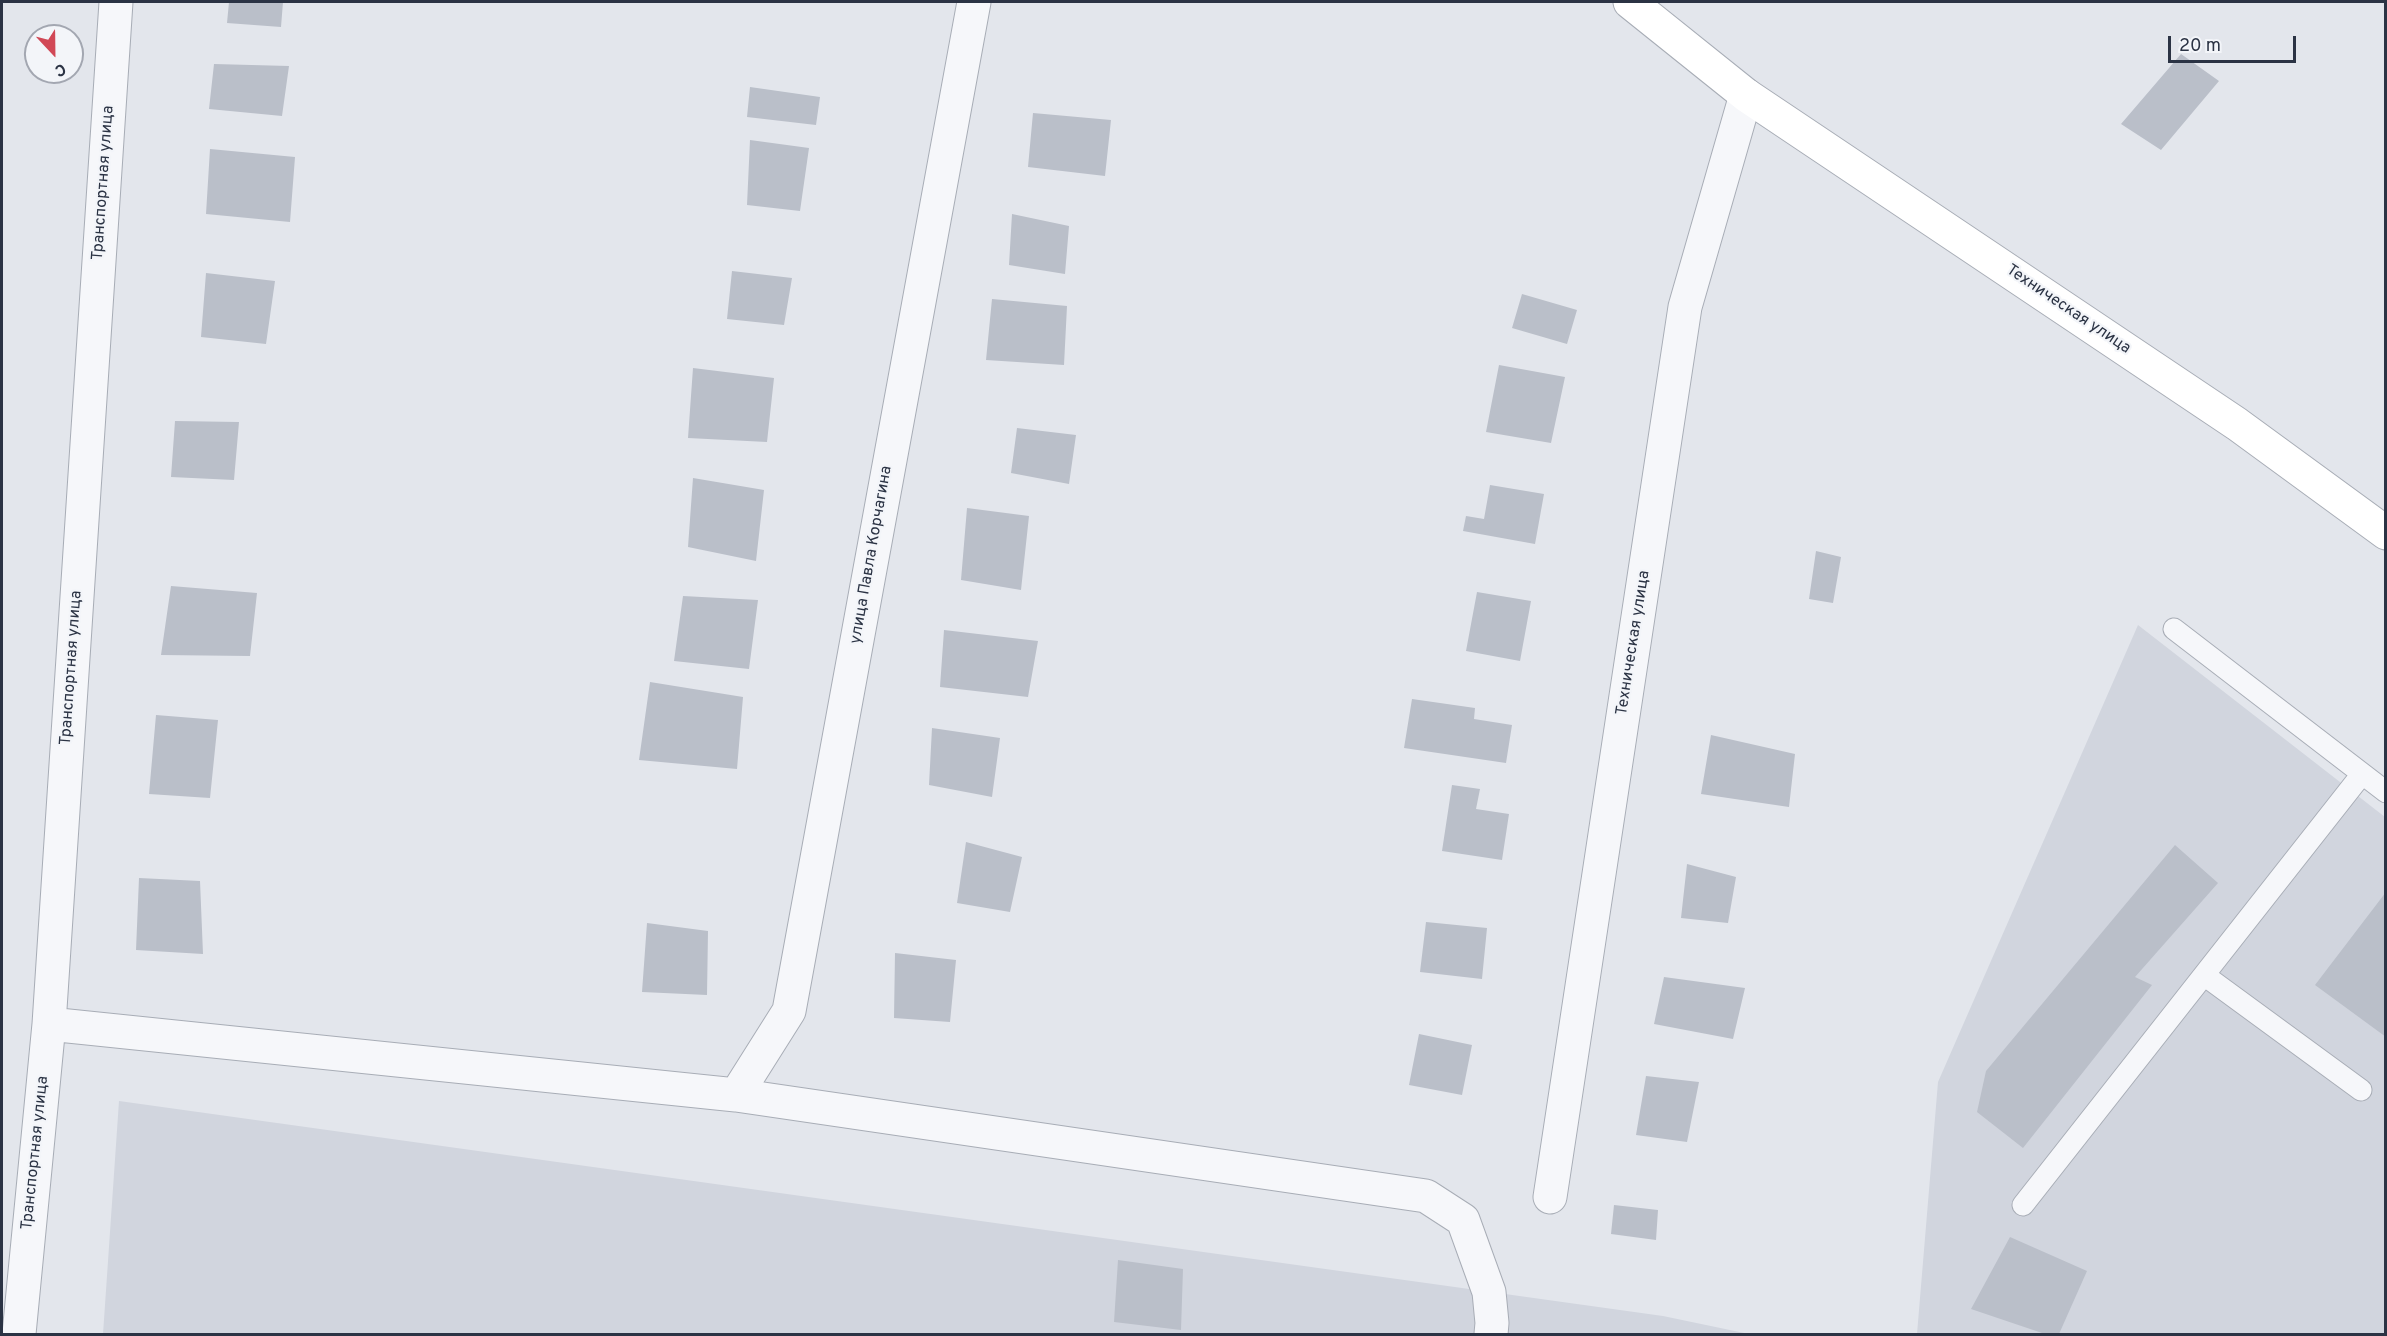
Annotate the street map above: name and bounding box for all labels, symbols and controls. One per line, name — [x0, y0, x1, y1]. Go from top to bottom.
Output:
north arrow — [24, 24, 84, 84]
scale bar — [2171, 24, 2298, 62]
text: 20 m — [2179, 35, 2221, 58]
text: С — [52, 58, 68, 80]
street label: Транспортная улица — [89, 105, 119, 261]
street label: Техническая улица — [2002, 261, 2134, 359]
street label: улица Павла Корчагина — [847, 464, 897, 646]
street label: Техническая улица — [1613, 569, 1655, 717]
street label: Транспортная улица — [57, 590, 87, 746]
street label: Транспортная улица — [18, 1075, 54, 1231]

